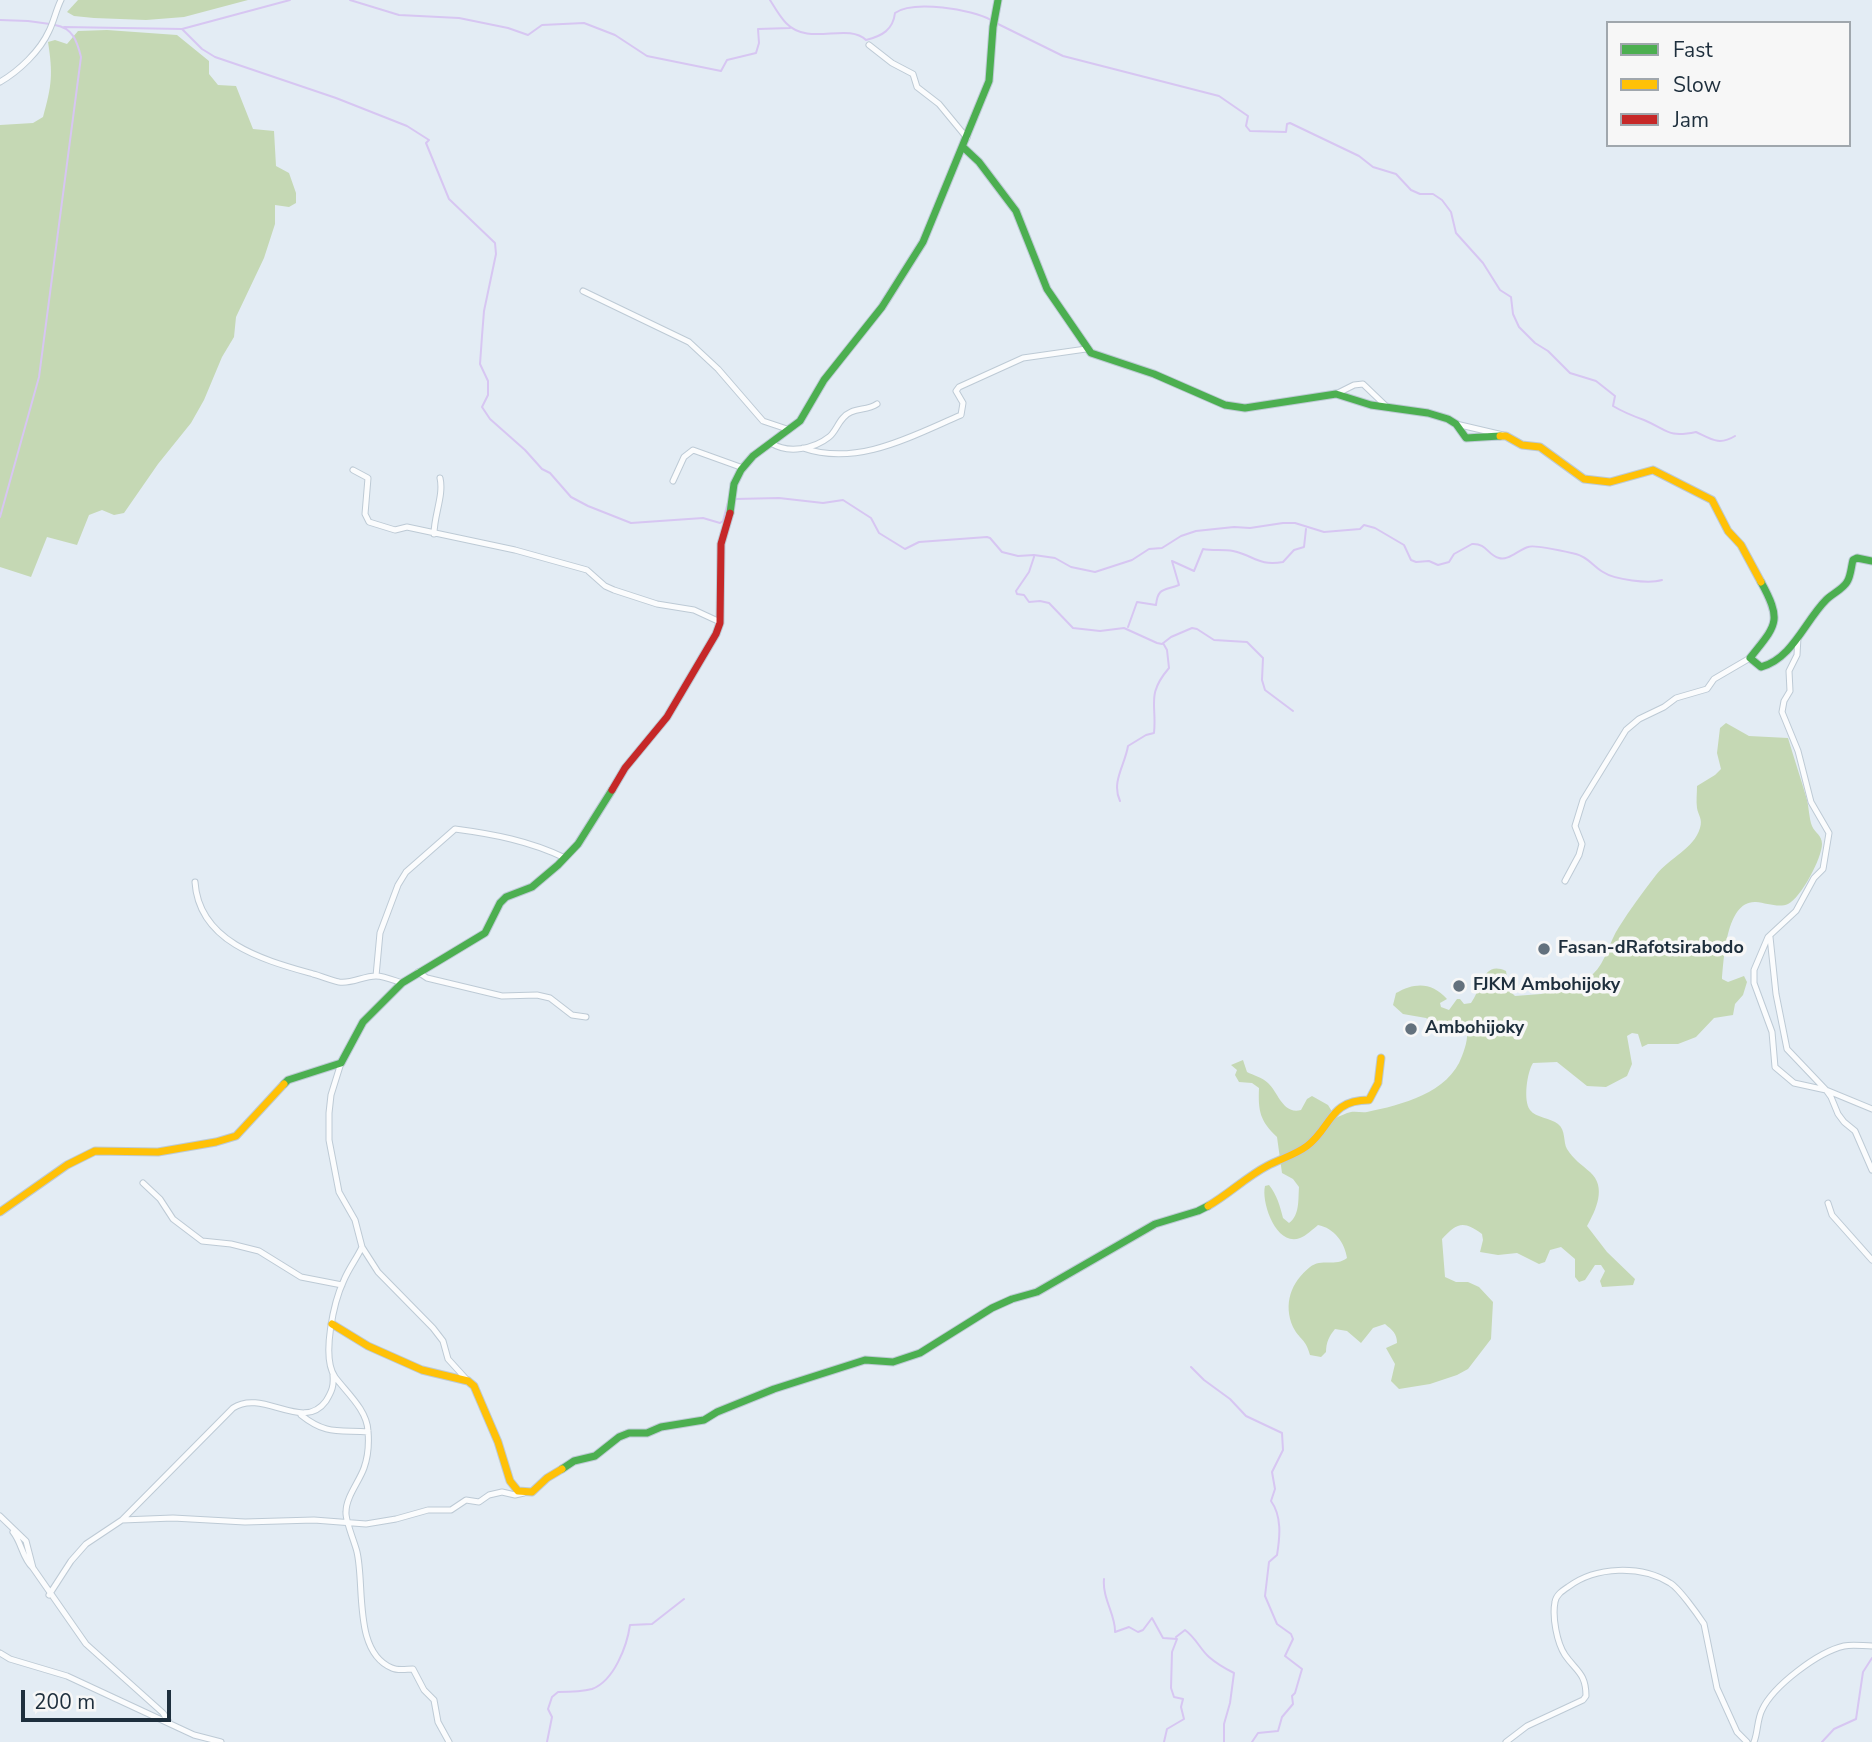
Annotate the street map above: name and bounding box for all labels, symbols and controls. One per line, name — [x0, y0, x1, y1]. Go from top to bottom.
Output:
legend — [1606, 21, 1851, 147]
text: Fast — [1673, 36, 1713, 64]
text: Slow — [1673, 71, 1721, 99]
text: Jam — [1673, 106, 1709, 134]
place label: Fasan-dRafotsirabodo — [1558, 938, 1744, 960]
marker: Fasan-dRafotsirabodo — [1536, 941, 1552, 957]
place label: FJKM Ambohijoky — [1473, 975, 1620, 997]
marker: FJKM Ambohijoky — [1451, 978, 1467, 994]
place label: Ambohijoky — [1425, 1018, 1524, 1040]
marker: Ambohijoky — [1403, 1021, 1419, 1037]
scale bar — [24, 1676, 175, 1720]
text: 200 m — [34, 1688, 95, 1716]

